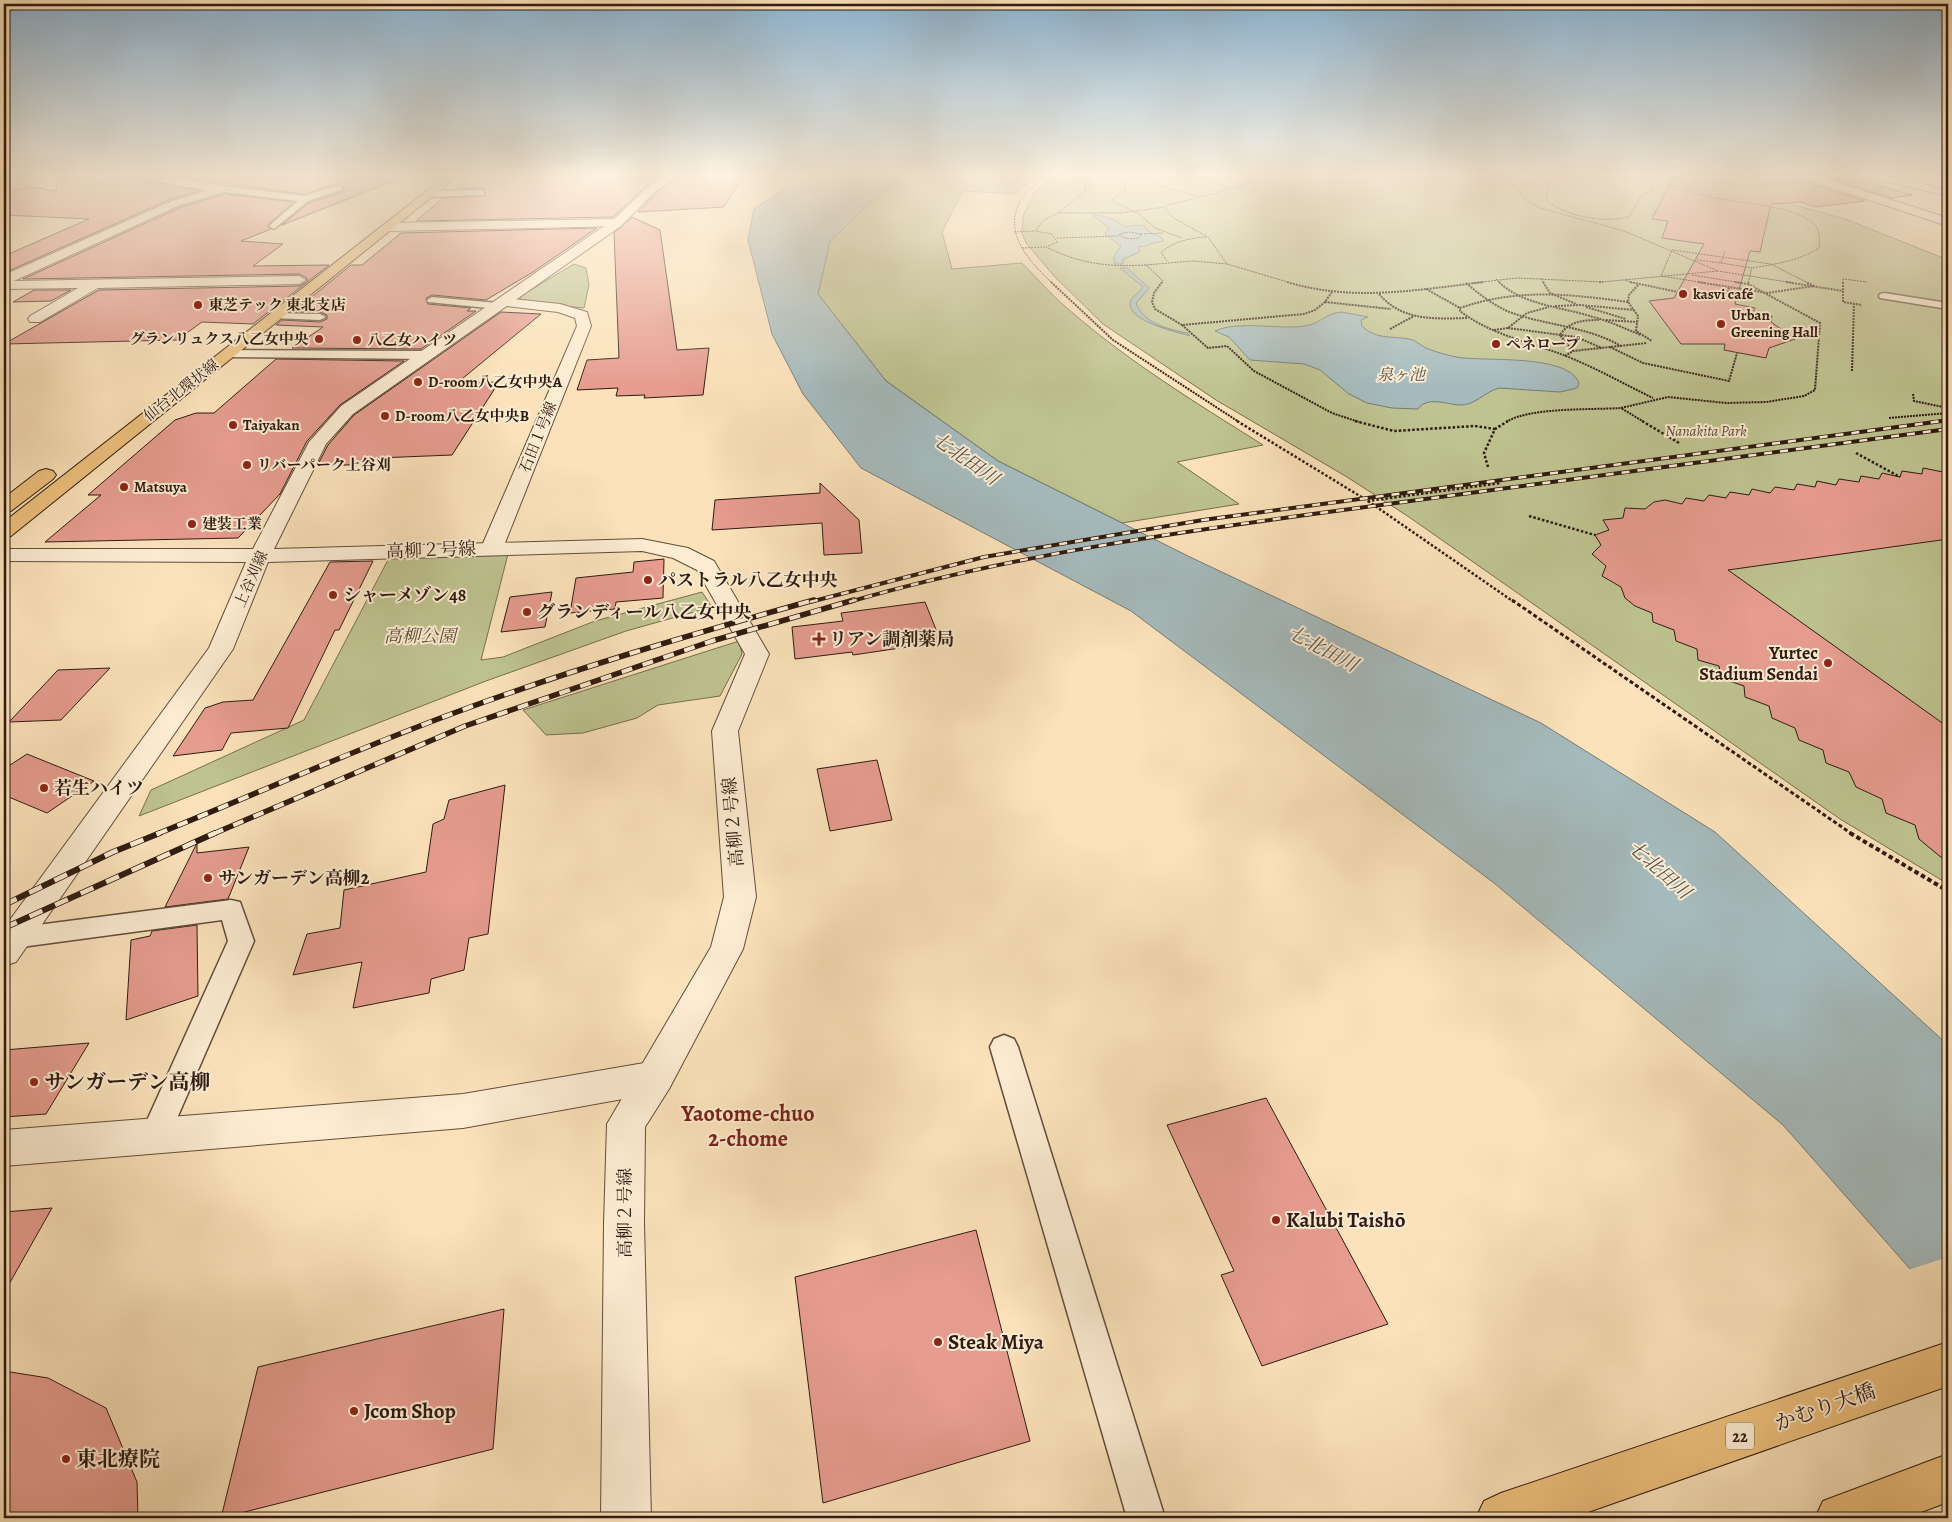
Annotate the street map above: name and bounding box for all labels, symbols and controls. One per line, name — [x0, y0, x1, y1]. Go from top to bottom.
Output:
place label: kasvi café — [1693, 284, 1753, 304]
marker: kasvi café — [1677, 288, 1689, 300]
place label: 東芝テック 東北支店 — [208, 295, 346, 315]
marker: 東芝テック 東北支店 — [192, 299, 204, 311]
place label: Urban Greening Hall — [1731, 305, 1818, 342]
marker: Urban Greening Hall — [1715, 318, 1727, 330]
place label: グランリュクス八乙女中央 — [130, 329, 309, 349]
place label: 八乙女ハイツ — [367, 330, 457, 350]
marker: グランリュクス八乙女中央 — [313, 333, 325, 345]
marker: 八乙女ハイツ — [351, 334, 363, 346]
place label: ペネロープ — [1506, 334, 1580, 354]
marker: ペネロープ — [1490, 338, 1502, 350]
street label: 仙台北環状線 — [139, 354, 223, 426]
water label: 泉ヶ池 — [1377, 364, 1427, 386]
place label: D-room八乙女中央A — [428, 372, 563, 392]
marker: D-room八乙女中央A — [412, 376, 424, 388]
street label: 石田１号線 — [515, 398, 561, 476]
place label: D-room八乙女中央B — [395, 406, 529, 426]
marker: D-room八乙女中央B — [379, 410, 391, 422]
place label: Taiyakan — [243, 415, 300, 435]
marker: Taiyakan — [227, 419, 239, 431]
park label: Nanakita Park — [1665, 421, 1747, 441]
water label: 七北田川 — [927, 426, 1006, 492]
place label: リバーパーク上谷刈 — [257, 455, 391, 475]
marker: リバーパーク上谷刈 — [241, 459, 253, 471]
place label: Matsuya — [134, 477, 188, 497]
marker: Matsuya — [118, 481, 130, 493]
place label: 建装工業 — [202, 514, 262, 534]
marker: 建装工業 — [186, 518, 198, 530]
street label: 高柳２号線 — [386, 536, 476, 564]
street label: 上谷刈線 — [230, 548, 272, 610]
place label: パストラル八乙女中央 — [658, 568, 837, 592]
marker: パストラル八乙女中央 — [642, 574, 654, 586]
place label: シャーメゾン48 — [343, 583, 466, 607]
marker: シャーメゾン48 — [327, 589, 339, 601]
place label: グランディール八乙女中央 — [537, 600, 751, 624]
marker: グランディール八乙女中央 — [521, 606, 533, 618]
water label: 七北田川 — [1283, 620, 1364, 679]
park label: 高柳公園 — [384, 624, 459, 648]
place label: リアン調剤薬局 — [829, 627, 954, 651]
marker: リアン調剤薬局 — [813, 633, 825, 645]
place label: Yurtec Stadium Sendai — [1699, 641, 1818, 686]
marker: Yurtec Stadium Sendai — [1822, 657, 1834, 669]
place label: 若生ハイツ — [54, 776, 144, 800]
street label: 高柳２号線 — [717, 776, 749, 868]
marker: 若生ハイツ — [38, 782, 50, 794]
water label: 七北田川 — [1622, 835, 1698, 906]
place label: サンガーデン高柳2 — [218, 866, 370, 890]
marker: サンガーデン高柳2 — [202, 872, 214, 884]
place label: サンガーデン高柳 — [44, 1068, 211, 1096]
marker: サンガーデン高柳 — [28, 1076, 40, 1088]
district label: Yaotome-chuo 2-chome — [680, 1099, 815, 1154]
street label: 高柳２号線 — [613, 1168, 637, 1258]
place label: Kalubi Taishō — [1286, 1206, 1406, 1234]
marker: Kalubi Taishō — [1270, 1214, 1282, 1226]
place label: Steak Miya — [948, 1328, 1045, 1356]
marker: Steak Miya — [932, 1336, 944, 1348]
street label: かむり大橋 — [1771, 1377, 1879, 1437]
place label: Jcom Shop — [364, 1397, 456, 1425]
marker: Jcom Shop — [348, 1405, 360, 1417]
road number: 22 — [1726, 1422, 1754, 1450]
place label: 東北療院 — [76, 1445, 160, 1473]
marker: 東北療院 — [60, 1453, 72, 1465]

